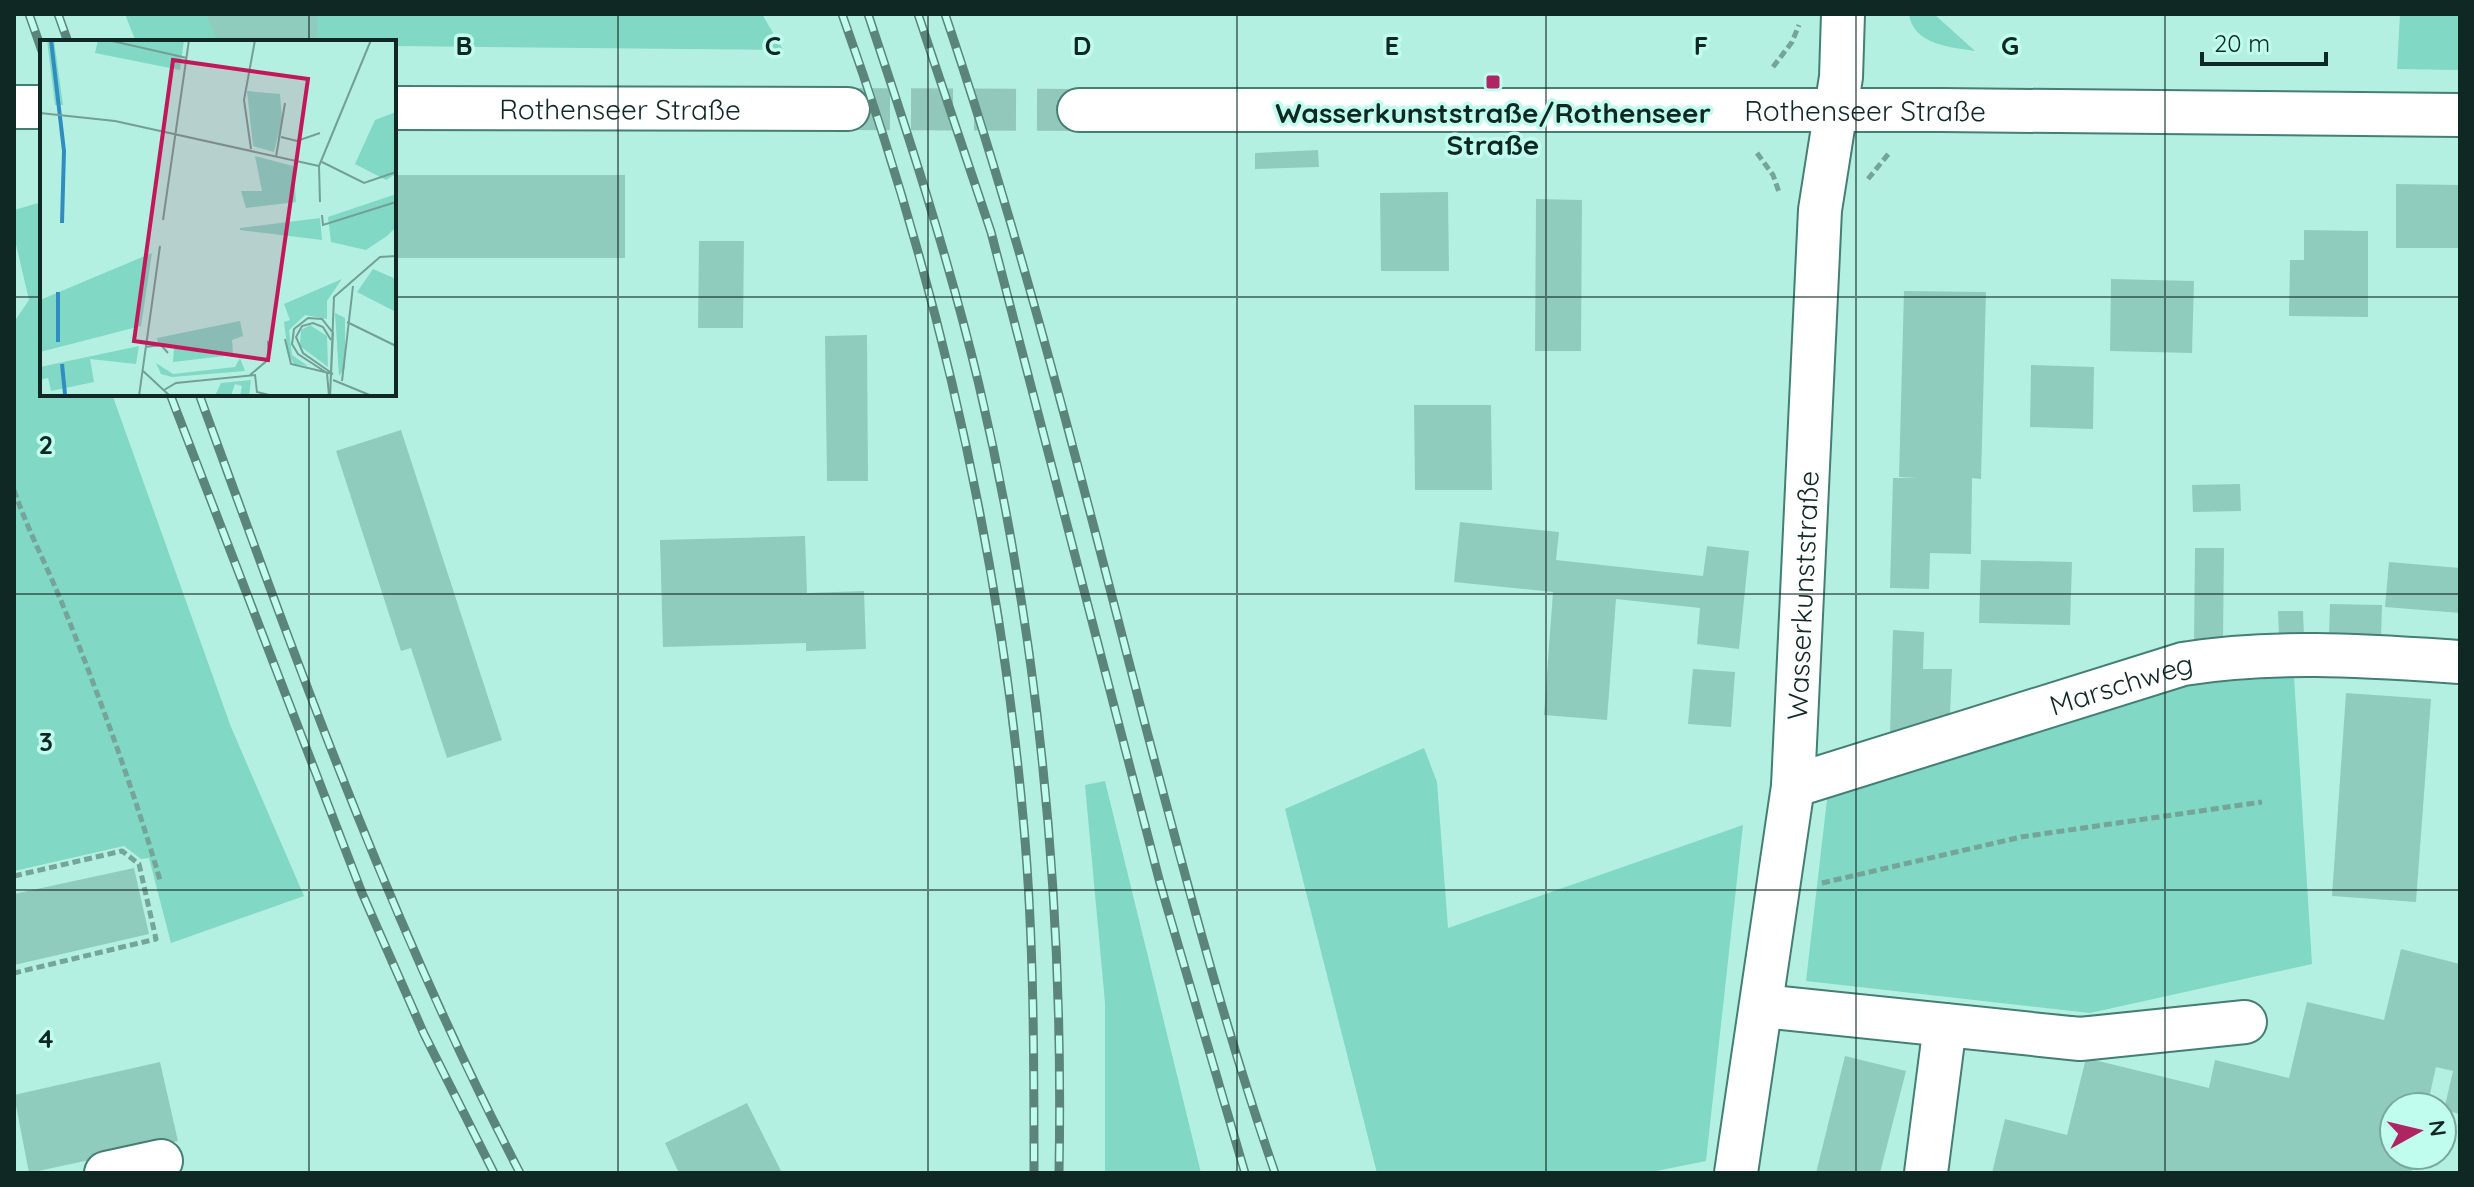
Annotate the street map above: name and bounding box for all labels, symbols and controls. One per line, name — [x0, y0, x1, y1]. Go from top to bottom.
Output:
scale bar — [2202, 16, 2326, 66]
text: 20 m — [2214, 28, 2270, 58]
text: B — [455, 29, 473, 62]
text: C — [765, 29, 781, 62]
text: D — [1073, 29, 1091, 62]
text: E — [1385, 29, 1399, 62]
text: F — [1694, 29, 1708, 62]
text: G — [2001, 29, 2019, 62]
inset map — [40, 40, 396, 396]
marker: Wasserkunststraße/Rothenseer Straße — [1484, 73, 1502, 91]
street label: Rothenseer Straße — [499, 91, 741, 126]
street label: Rothenseer Straße — [1744, 92, 1986, 128]
place label: Wasserkunststraße/Rothenseer Straße — [1275, 95, 1711, 162]
text: 2 — [39, 428, 53, 461]
street label: Wasserkunststraße — [1779, 470, 1825, 721]
street label: Marschweg — [2045, 645, 2195, 722]
text: 3 — [39, 725, 53, 758]
text: 4 — [38, 1022, 54, 1055]
north arrow — [2378, 1091, 2458, 1171]
text: N — [2423, 1118, 2453, 1138]

